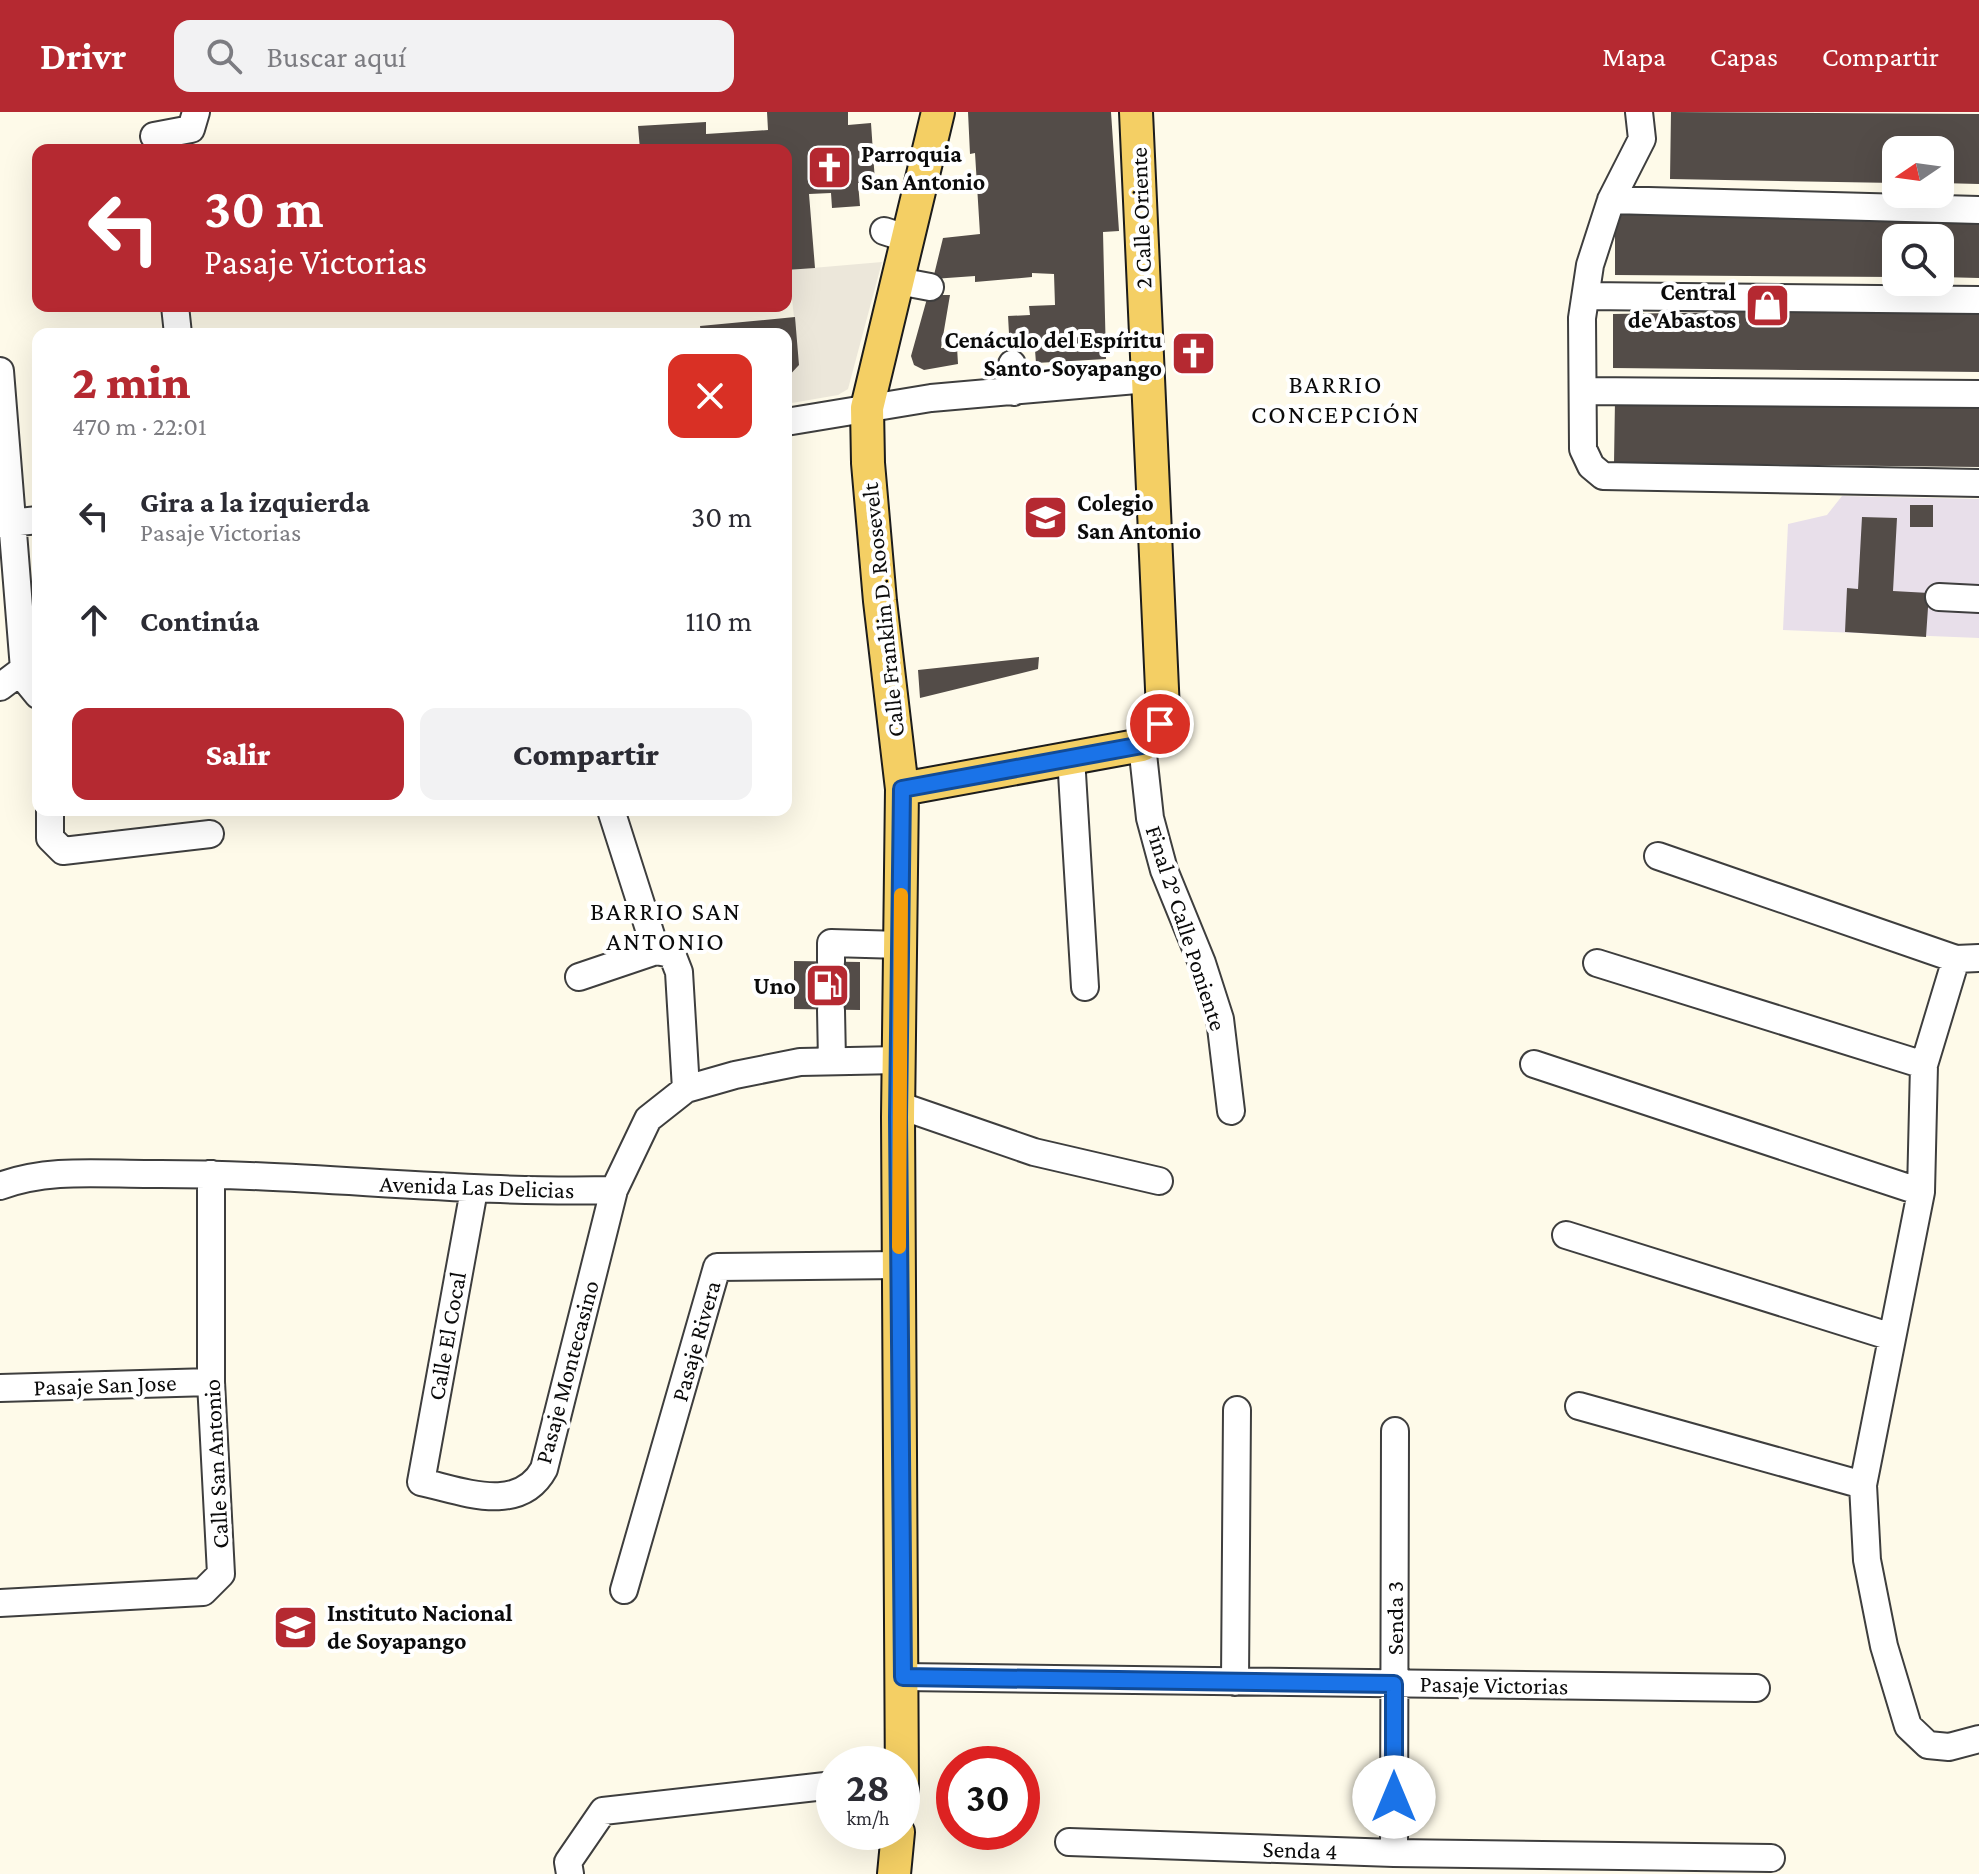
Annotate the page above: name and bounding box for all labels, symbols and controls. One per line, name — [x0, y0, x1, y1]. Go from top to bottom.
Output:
search box — [174, 20, 734, 92]
icon: search — [202, 34, 246, 78]
text: Drivr — [40, 35, 126, 77]
text: Buscar aquí — [266, 40, 406, 73]
text: Mapa — [1602, 41, 1666, 72]
text: Capas — [1710, 41, 1778, 72]
text: Compartir — [1822, 41, 1939, 72]
north arrow — [1882, 136, 1954, 208]
map controls — [1882, 136, 1954, 296]
place label: Parroquia San Antonio — [861, 140, 985, 195]
church icon: Parroquia San Antonio — [806, 144, 854, 192]
street label: 2 Calle Oriente — [1125, 147, 1156, 289]
icon: left — [72, 176, 176, 280]
text: 30 m — [204, 177, 324, 239]
button: search — [1882, 224, 1954, 296]
text: Pasaje Victorias — [204, 242, 427, 282]
place label: Central de Abastos — [1628, 278, 1736, 333]
shop icon: Central de Abastos — [1743, 282, 1791, 330]
place label: Cenáculo del Espíritu Santo-Soyapango — [944, 326, 1162, 381]
church icon: Cenáculo del Espíritu Santo-Soyapango — [1169, 330, 1217, 378]
button: close — [668, 354, 752, 438]
text: 2 min — [72, 355, 191, 408]
district label: BARRIO CONCEPCIÓN — [1251, 370, 1421, 429]
text: 470 m · 22:01 — [72, 412, 207, 441]
street label: Calle Franklin D. Roosevelt — [856, 480, 909, 739]
text: Gira a la izquierda — [140, 485, 370, 518]
place label: Colegio San Antonio — [1077, 489, 1201, 544]
school or university icon: Colegio San Antonio — [1022, 493, 1070, 541]
icon: left — [72, 494, 116, 538]
text: 30 m — [691, 500, 752, 533]
text: Pasaje Victorias — [140, 518, 301, 547]
icon: ahead — [72, 598, 116, 642]
text: Continúa — [140, 604, 259, 637]
text: 110 m — [685, 604, 752, 637]
pin — [1126, 690, 1194, 758]
icon: arrive — [1138, 702, 1182, 746]
button: Salir — [72, 708, 404, 800]
button: Compartir — [420, 708, 752, 800]
street label: Final 2° Calle Poniente — [1141, 822, 1232, 1034]
district label: BARRIO SAN ANTONIO — [590, 897, 742, 956]
fuel station icon: Uno — [803, 962, 851, 1010]
place label: Uno — [753, 972, 796, 999]
street label: Avenida Las Delicias — [379, 1170, 575, 1203]
street label: Calle El Cocal — [422, 1270, 471, 1402]
street label: Pasaje Montecasino — [529, 1277, 604, 1467]
street label: Pasaje Rivera — [665, 1277, 726, 1404]
street label: Pasaje San Jose — [33, 1369, 177, 1400]
street label: Calle San Antonio — [198, 1379, 233, 1550]
street label: Senda 3 — [1381, 1581, 1408, 1655]
place label: Instituto Nacional de Soyapango — [327, 1599, 512, 1654]
school or university icon: Instituto Nacional de Soyapango — [272, 1603, 320, 1651]
street label: Pasaje Victorias — [1419, 1670, 1569, 1699]
speed limit sign: 30 — [936, 1746, 1040, 1850]
position arrow — [1352, 1755, 1436, 1839]
text: 28 — [846, 1765, 890, 1810]
text: km/h — [846, 1807, 890, 1829]
street label: Senda 4 — [1262, 1835, 1338, 1864]

